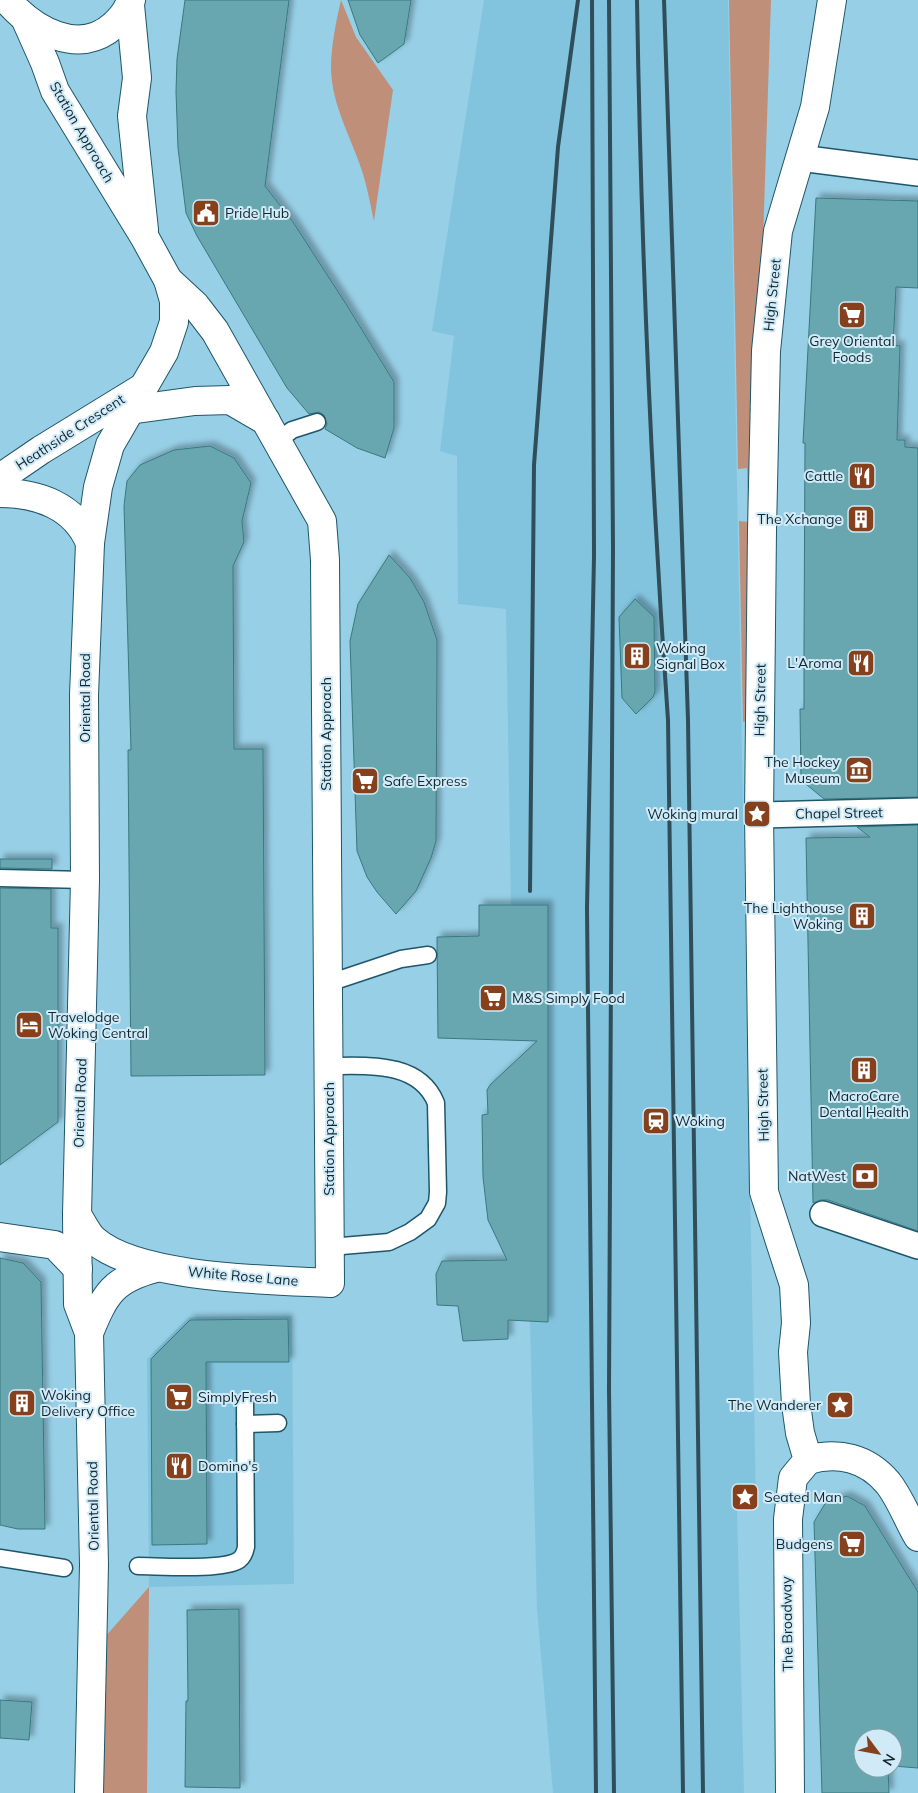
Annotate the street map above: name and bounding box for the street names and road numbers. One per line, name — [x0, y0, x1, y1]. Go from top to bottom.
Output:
street label: Station Approach — [46, 78, 118, 186]
street label: High Street — [759, 258, 785, 332]
street label: Heathside Crescent — [12, 390, 128, 474]
street label: Oriental Road — [76, 653, 94, 743]
street label: High Street — [750, 663, 770, 737]
street label: Station Approach — [317, 677, 335, 791]
street label: Chapel Street — [795, 803, 883, 823]
street label: Oriental Road — [69, 1058, 91, 1148]
street label: High Street — [753, 1068, 773, 1142]
street label: Station Approach — [320, 1082, 338, 1196]
street label: White Rose Lane — [187, 1262, 299, 1290]
street label: Oriental Road — [83, 1461, 103, 1551]
street label: The Broadway — [777, 1576, 797, 1672]

